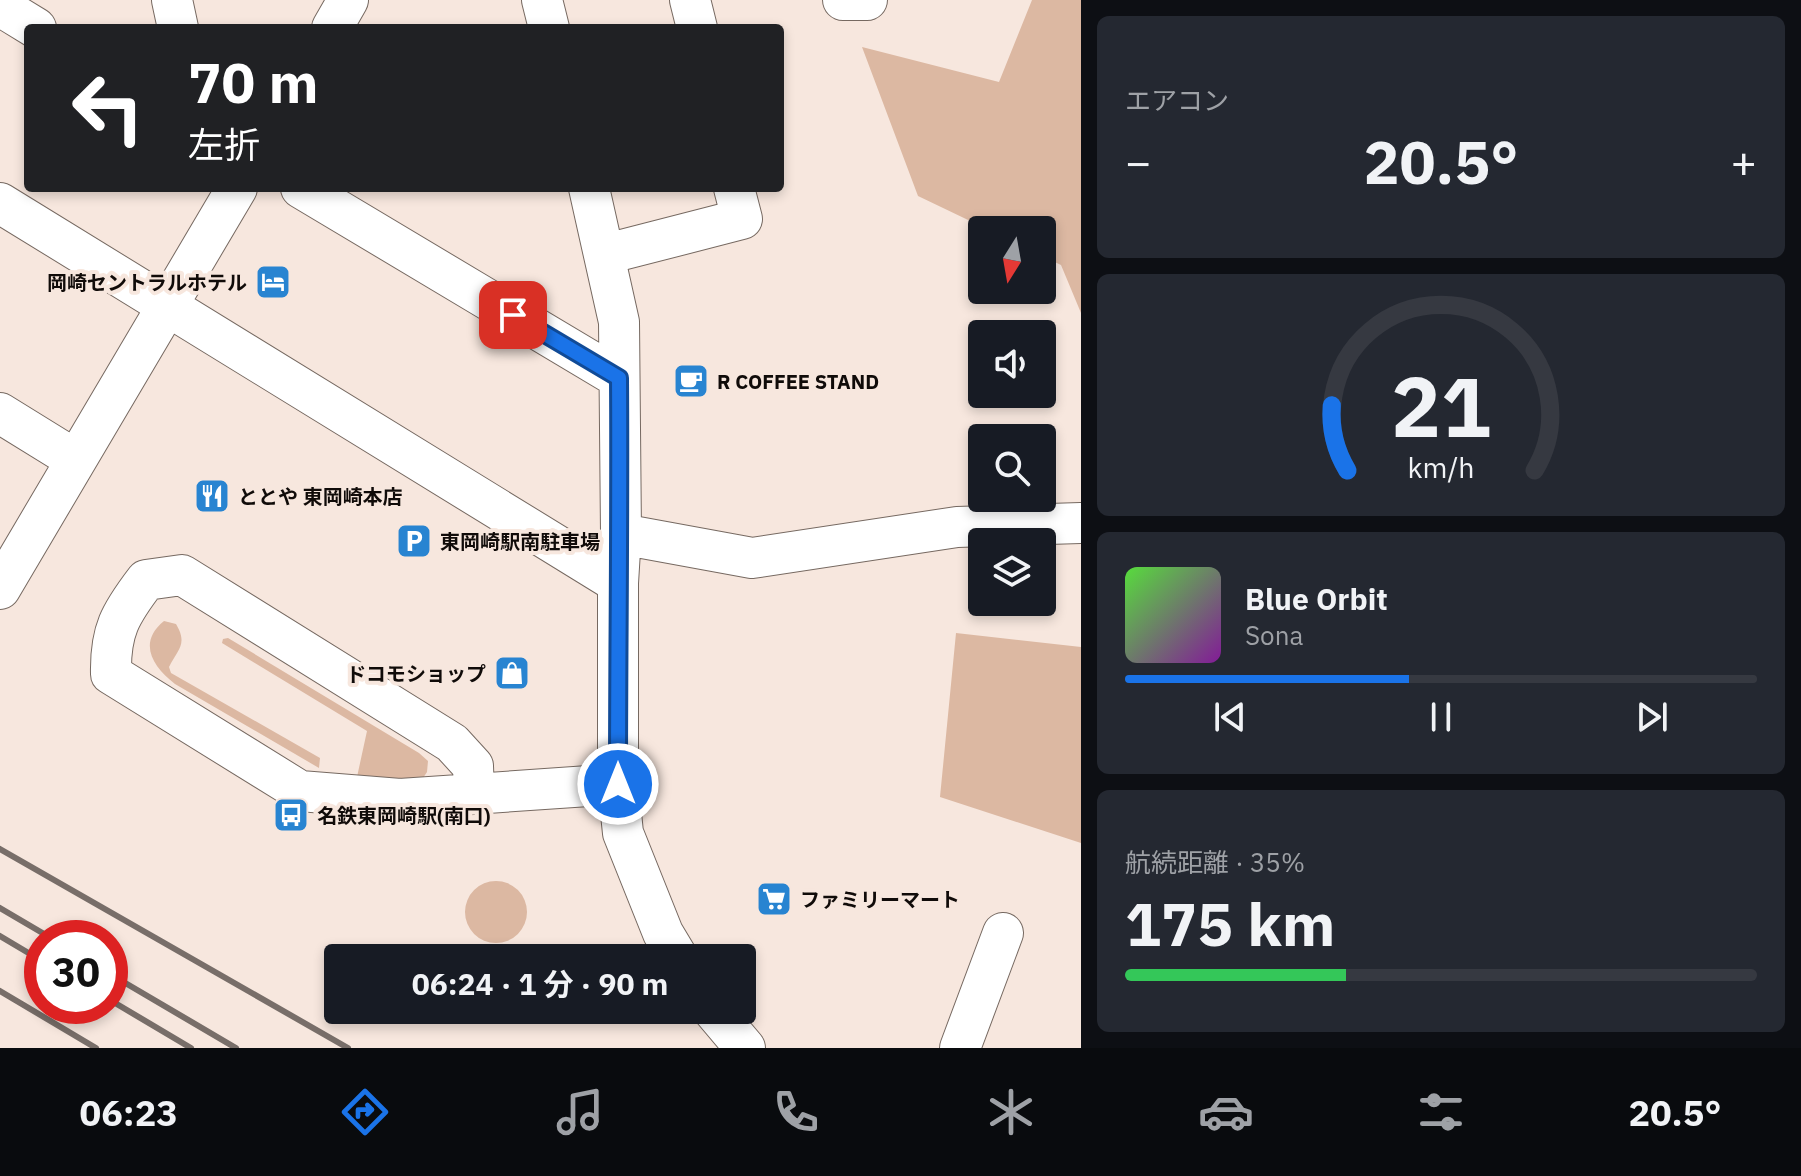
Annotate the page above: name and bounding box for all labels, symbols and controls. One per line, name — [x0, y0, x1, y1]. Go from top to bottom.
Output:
text: 70 m — [188, 46, 318, 118]
icon: left — [56, 56, 160, 160]
text: エアコン — [1125, 83, 1229, 117]
text: 左折 — [188, 121, 260, 168]
text: 20.5° — [1364, 122, 1518, 201]
text: − — [1125, 133, 1151, 190]
text: + — [1731, 133, 1757, 190]
north arrow — [968, 216, 1056, 304]
map controls — [968, 216, 1056, 616]
hotel icon: 岡崎セントラルホテル — [254, 263, 292, 301]
place label: 岡崎セントラルホテル — [47, 269, 247, 296]
pin — [479, 281, 547, 349]
icon: arrive — [491, 293, 535, 337]
button: sound — [968, 320, 1056, 408]
text: 21 — [1391, 352, 1491, 460]
cafe icon: R COFFEE STAND — [672, 362, 710, 400]
place label: R COFFEE STAND — [717, 368, 879, 395]
button: search — [968, 424, 1056, 512]
text: km/h — [1407, 449, 1475, 486]
restaurant icon: ととや 東岡崎本店 — [193, 477, 231, 515]
place label: ととや 東岡崎本店 — [238, 483, 403, 510]
parking icon: 東岡崎駅南駐車場 — [395, 522, 433, 560]
place label: 東岡崎駅南駐車場 — [440, 528, 600, 555]
button: layers — [968, 528, 1056, 616]
text: Blue Orbit — [1245, 579, 1388, 618]
text: Sona — [1245, 618, 1303, 652]
shop icon: ドコモショップ — [493, 654, 531, 692]
place label: ドコモショップ — [346, 660, 486, 687]
icon: previous — [1208, 695, 1252, 739]
icon: pause — [1419, 695, 1463, 739]
icon: next — [1630, 695, 1674, 739]
position arrow — [576, 742, 660, 826]
bus stop icon: 名鉄東岡崎駅(南口) — [272, 796, 310, 834]
place label: 名鉄東岡崎駅(南口) — [317, 802, 491, 829]
text: 航続距離 · 35% — [1125, 845, 1305, 879]
supermarket icon: ファミリーマート — [755, 880, 793, 918]
text: 175 km — [1125, 884, 1335, 963]
place label: ファミリーマート — [800, 886, 960, 913]
speed limit sign: 30 — [24, 920, 128, 1024]
text: 06:24 · 1 分 · 90 m — [412, 964, 668, 1003]
icon: directions — [337, 1084, 393, 1140]
icon: music — [552, 1084, 608, 1140]
icon: phone — [768, 1084, 824, 1140]
icon: climate — [983, 1084, 1039, 1140]
icon: car — [1198, 1084, 1254, 1140]
icon: filters — [1413, 1084, 1469, 1140]
text: 06:23 — [80, 1089, 178, 1136]
text: 20.5° — [1628, 1089, 1721, 1136]

